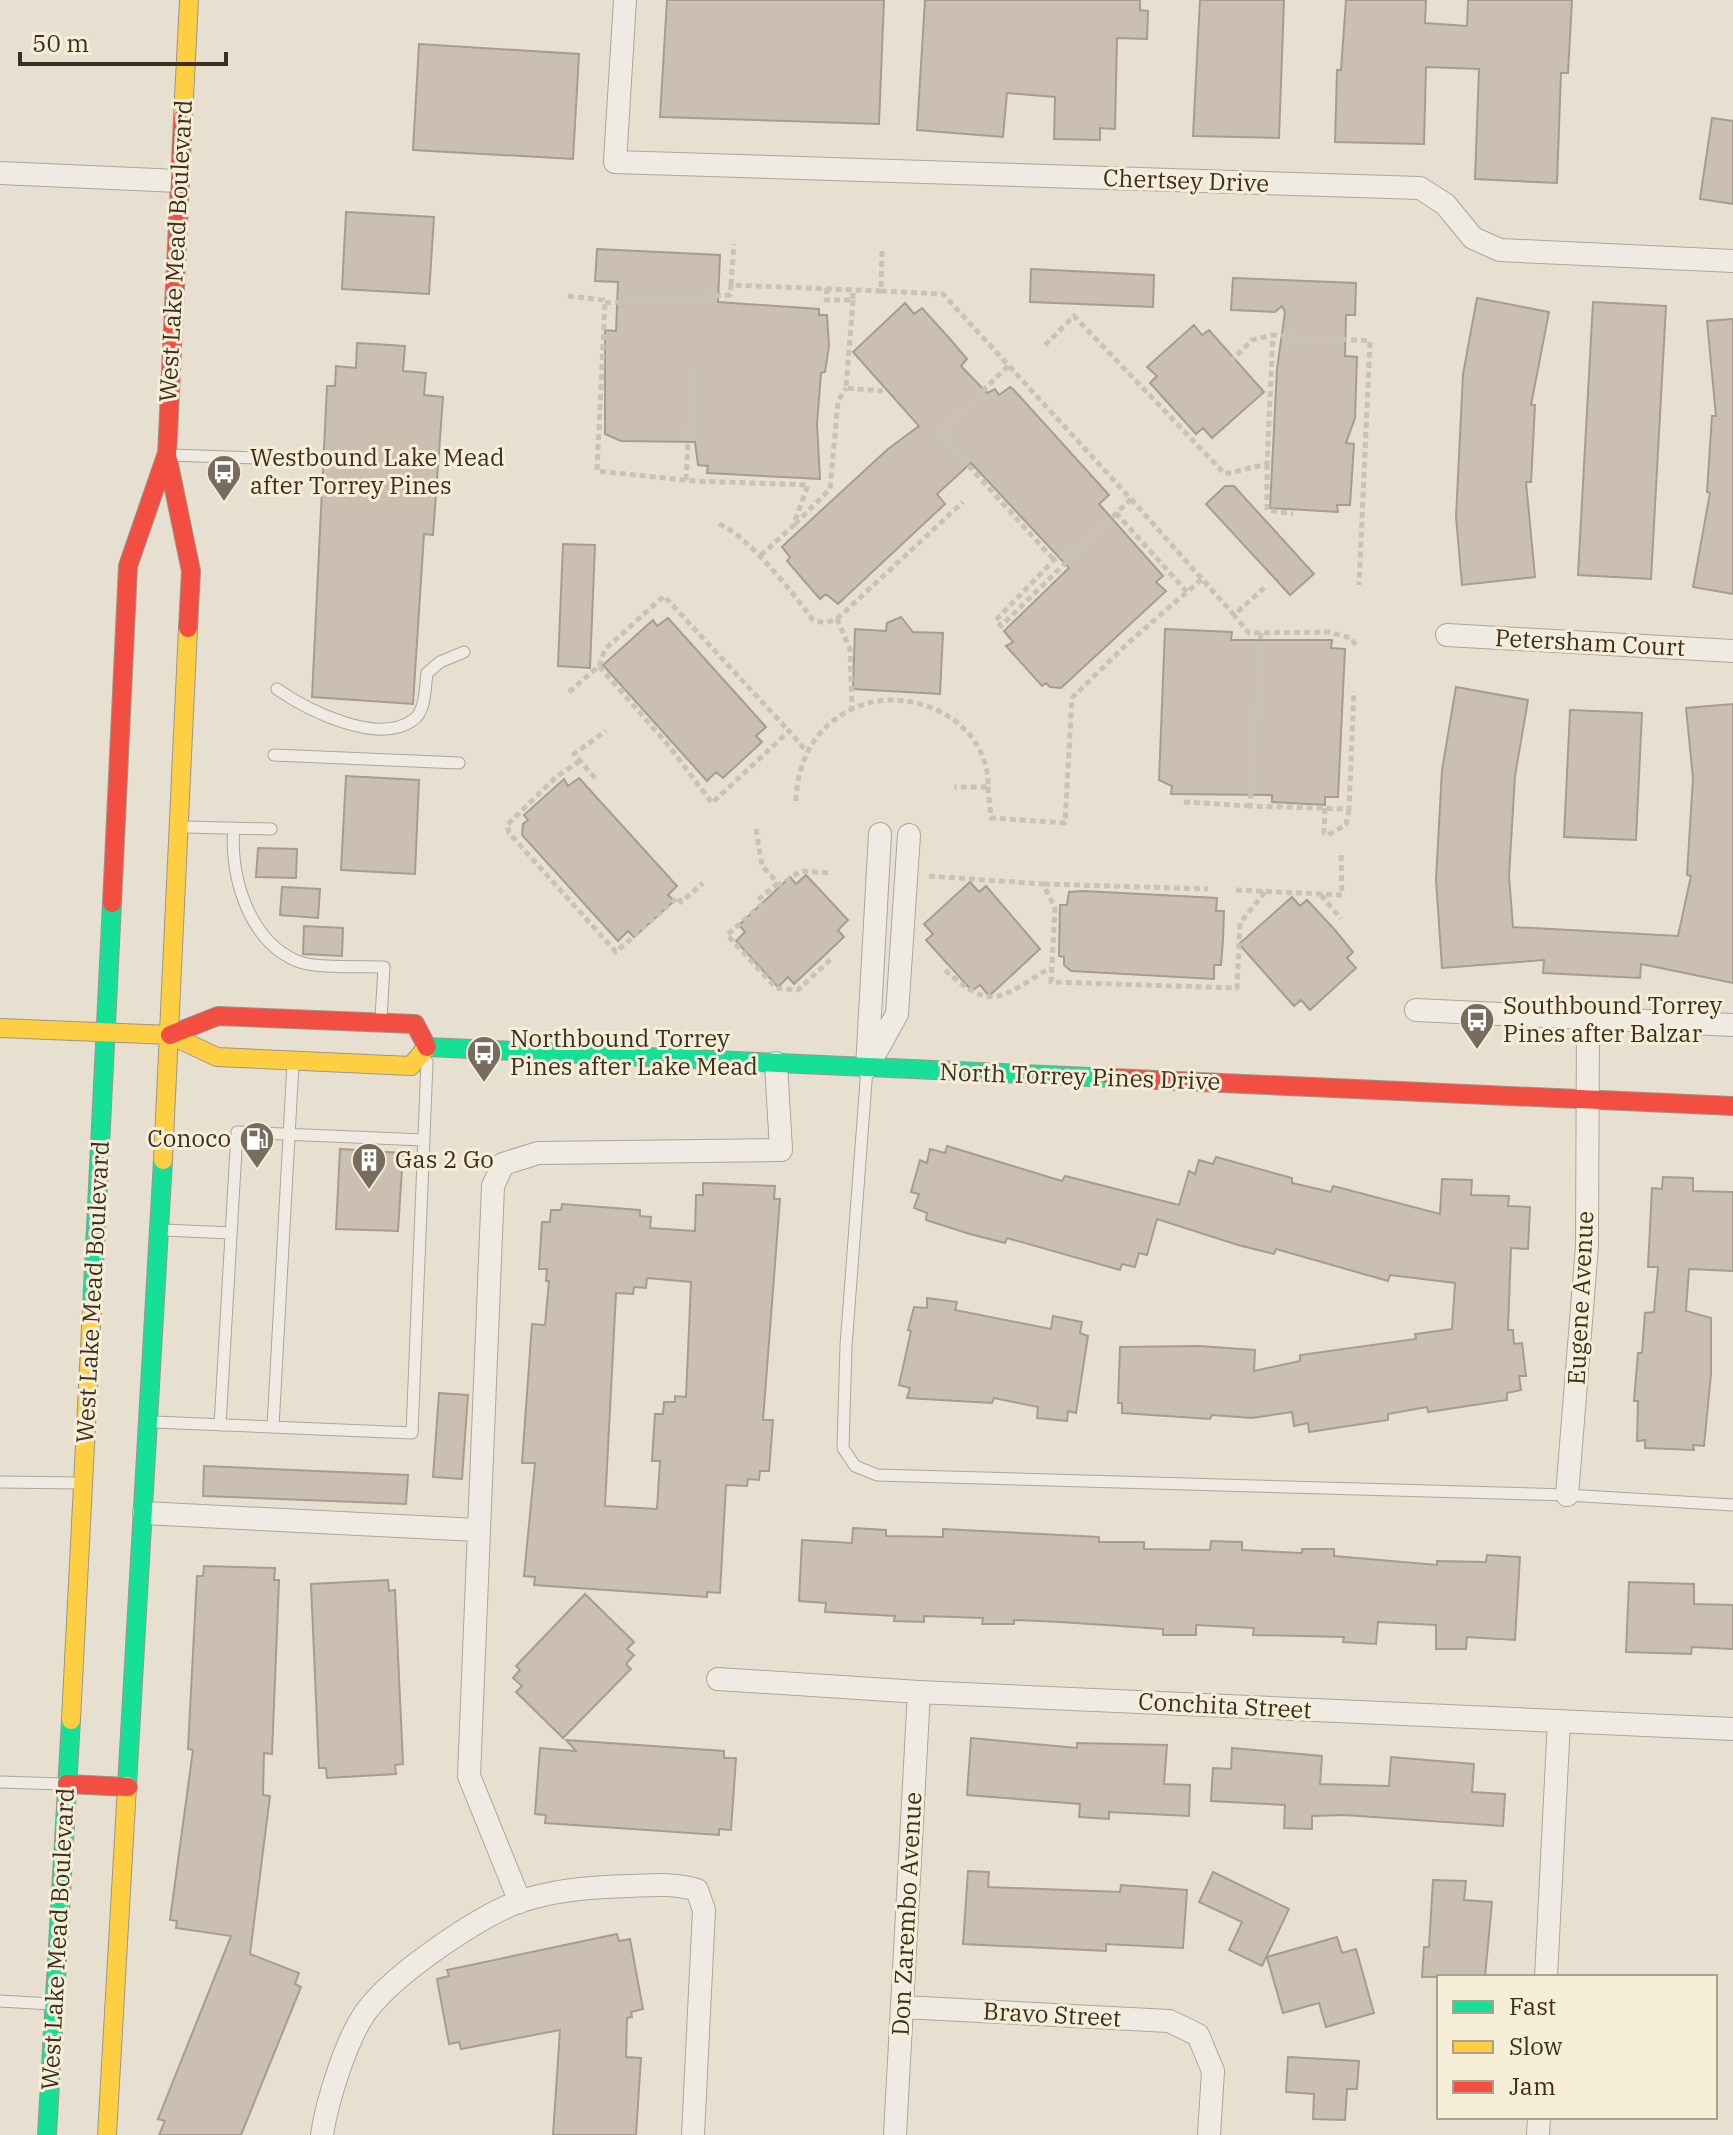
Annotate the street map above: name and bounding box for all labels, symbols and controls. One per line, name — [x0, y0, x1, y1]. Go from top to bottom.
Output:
scale bar — [20, 16, 226, 66]
text: 50 m — [32, 27, 89, 59]
street label: West Lake Mead Boulevard — [151, 99, 199, 403]
street label: Chertsey Drive — [1102, 161, 1270, 199]
place label: Westbound Lake Mead after Torrey Pines — [250, 441, 505, 501]
bus stop icon: Westbound Lake Mead after Torrey Pines — [205, 453, 243, 503]
street label: Petersham Court — [1494, 621, 1686, 663]
place label: Southbound Torrey Pines after Balzar — [1503, 989, 1723, 1049]
bus stop icon: Southbound Torrey Pines after Balzar — [1458, 1001, 1496, 1051]
place label: Northbound Torrey Pines after Lake Mead — [510, 1022, 758, 1082]
bus stop icon: Northbound Torrey Pines after Lake Mead — [465, 1034, 503, 1084]
street label: North Torrey Pines Drive — [939, 1055, 1221, 1097]
fuel station icon: Conoco — [238, 1120, 276, 1170]
place label: Conoco — [147, 1122, 231, 1154]
street label: West Lake Mead Boulevard — [68, 1140, 116, 1444]
building icon: Gas 2 Go — [350, 1141, 388, 1191]
place label: Gas 2 Go — [395, 1143, 494, 1175]
street label: Eugene Avenue — [1559, 1210, 1601, 1386]
street label: Conchita Street — [1137, 1684, 1313, 1726]
street label: West Lake Mead Boulevard — [33, 1787, 81, 2091]
street label: Don Zarembo Avenue — [884, 1791, 928, 2037]
legend — [1437, 1975, 1717, 2119]
text: Fast — [1509, 1990, 1556, 2022]
street label: Bravo Street — [982, 1994, 1122, 2034]
text: Slow — [1509, 2030, 1563, 2062]
text: Jam — [1509, 2070, 1556, 2102]

